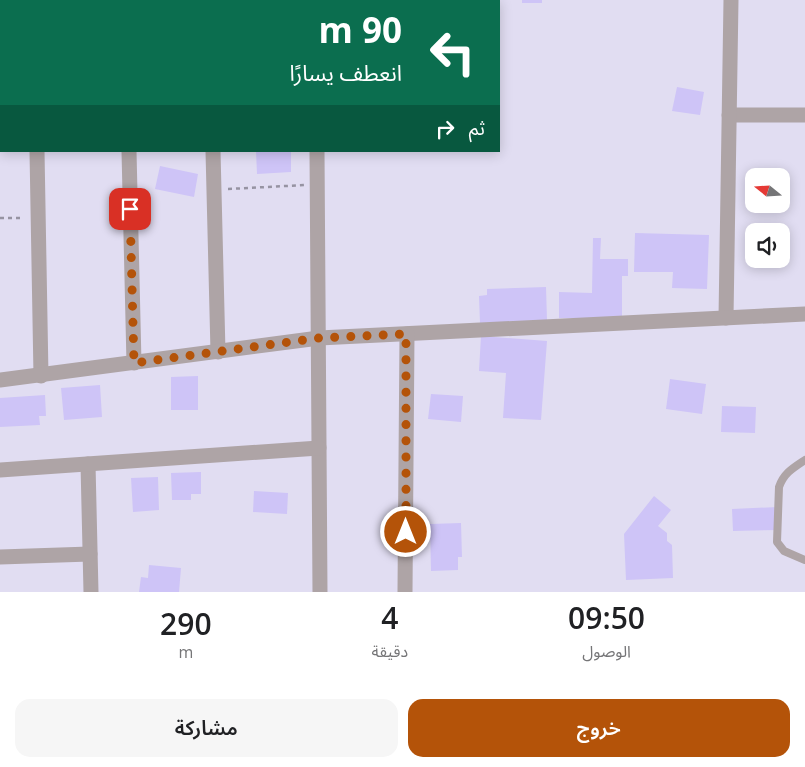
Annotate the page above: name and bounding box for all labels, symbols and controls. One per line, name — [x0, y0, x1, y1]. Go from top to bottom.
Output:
text: 90 m — [319, 6, 402, 53]
icon: left — [420, 20, 485, 85]
text: انعطف يسارًا — [289, 57, 402, 87]
icon: right — [431, 115, 459, 143]
text: ثم — [469, 115, 485, 141]
north arrow — [745, 168, 790, 212]
map controls — [745, 168, 790, 268]
pin — [109, 188, 151, 230]
icon: arrive — [116, 195, 144, 223]
button: sound — [745, 223, 790, 268]
position arrow — [379, 505, 431, 557]
text: 4 — [381, 597, 398, 638]
text: 09:50 — [568, 597, 645, 638]
text: 290 — [160, 603, 212, 644]
text: دقيقة — [372, 640, 408, 662]
text: الوصول — [582, 640, 631, 662]
text: m — [178, 641, 193, 663]
button: مشاركة — [15, 699, 398, 757]
button: خروج — [408, 699, 790, 757]

